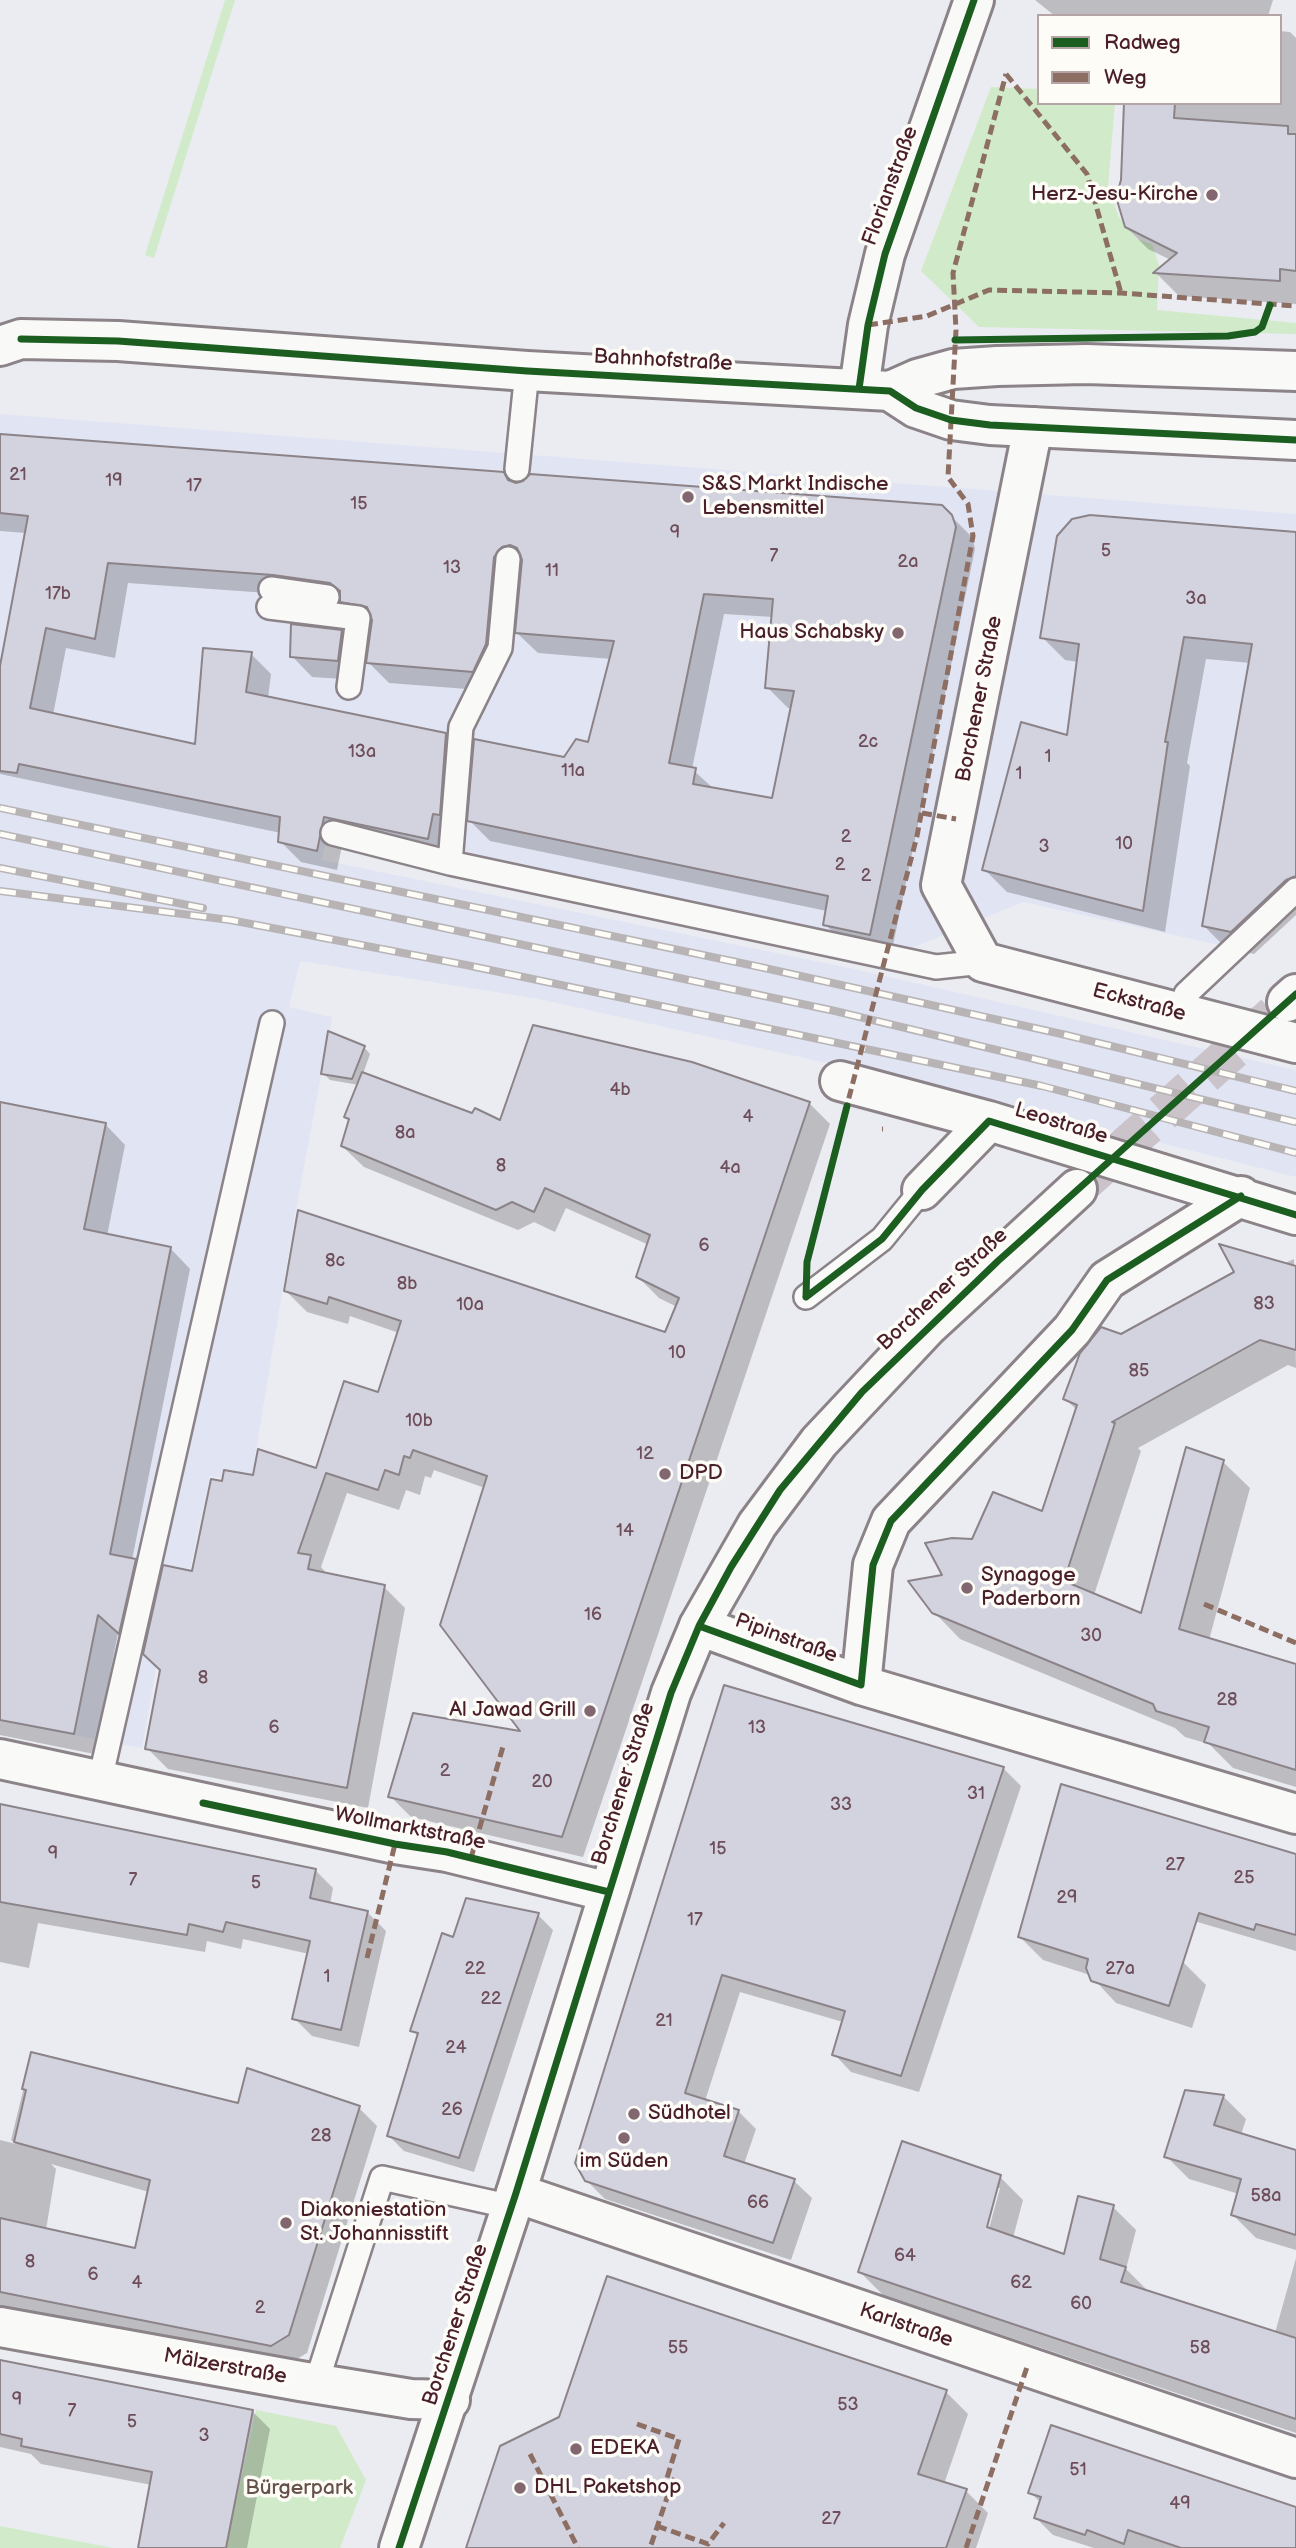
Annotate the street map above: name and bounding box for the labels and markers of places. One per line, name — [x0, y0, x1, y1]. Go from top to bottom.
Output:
place label: Herz-Jesu-Kirche — [1031, 182, 1198, 208]
marker: Herz-Jesu-Kirche — [1204, 187, 1220, 203]
place label: S&S Markt Indische Lebensmittel — [702, 472, 889, 522]
marker: S&S Markt Indische Lebensmittel — [680, 489, 696, 505]
place label: Haus Schabsky — [739, 620, 884, 646]
marker: Haus Schabsky — [890, 625, 906, 641]
place label: DPD — [679, 1461, 723, 1487]
marker: DPD — [657, 1466, 673, 1482]
place label: Synagoge Paderborn — [981, 1563, 1080, 1613]
marker: Synagoge Paderborn — [959, 1580, 975, 1596]
place label: Al Jawad Grill — [449, 1698, 576, 1724]
marker: Al Jawad Grill — [582, 1703, 598, 1719]
place label: Südhotel — [648, 2101, 731, 2127]
marker: Südhotel — [626, 2106, 642, 2122]
marker: im Süden — [616, 2130, 632, 2146]
place label: im Süden — [580, 2149, 668, 2175]
place label: Diakoniestation St. Johannisstift — [300, 2198, 449, 2248]
marker: Diakoniestation St. Johannisstift — [278, 2215, 294, 2231]
place label: EDEKA — [590, 2436, 659, 2462]
marker: EDEKA — [568, 2441, 584, 2457]
place label: DHL Paketshop — [534, 2475, 681, 2501]
marker: DHL Paketshop — [512, 2480, 528, 2496]

